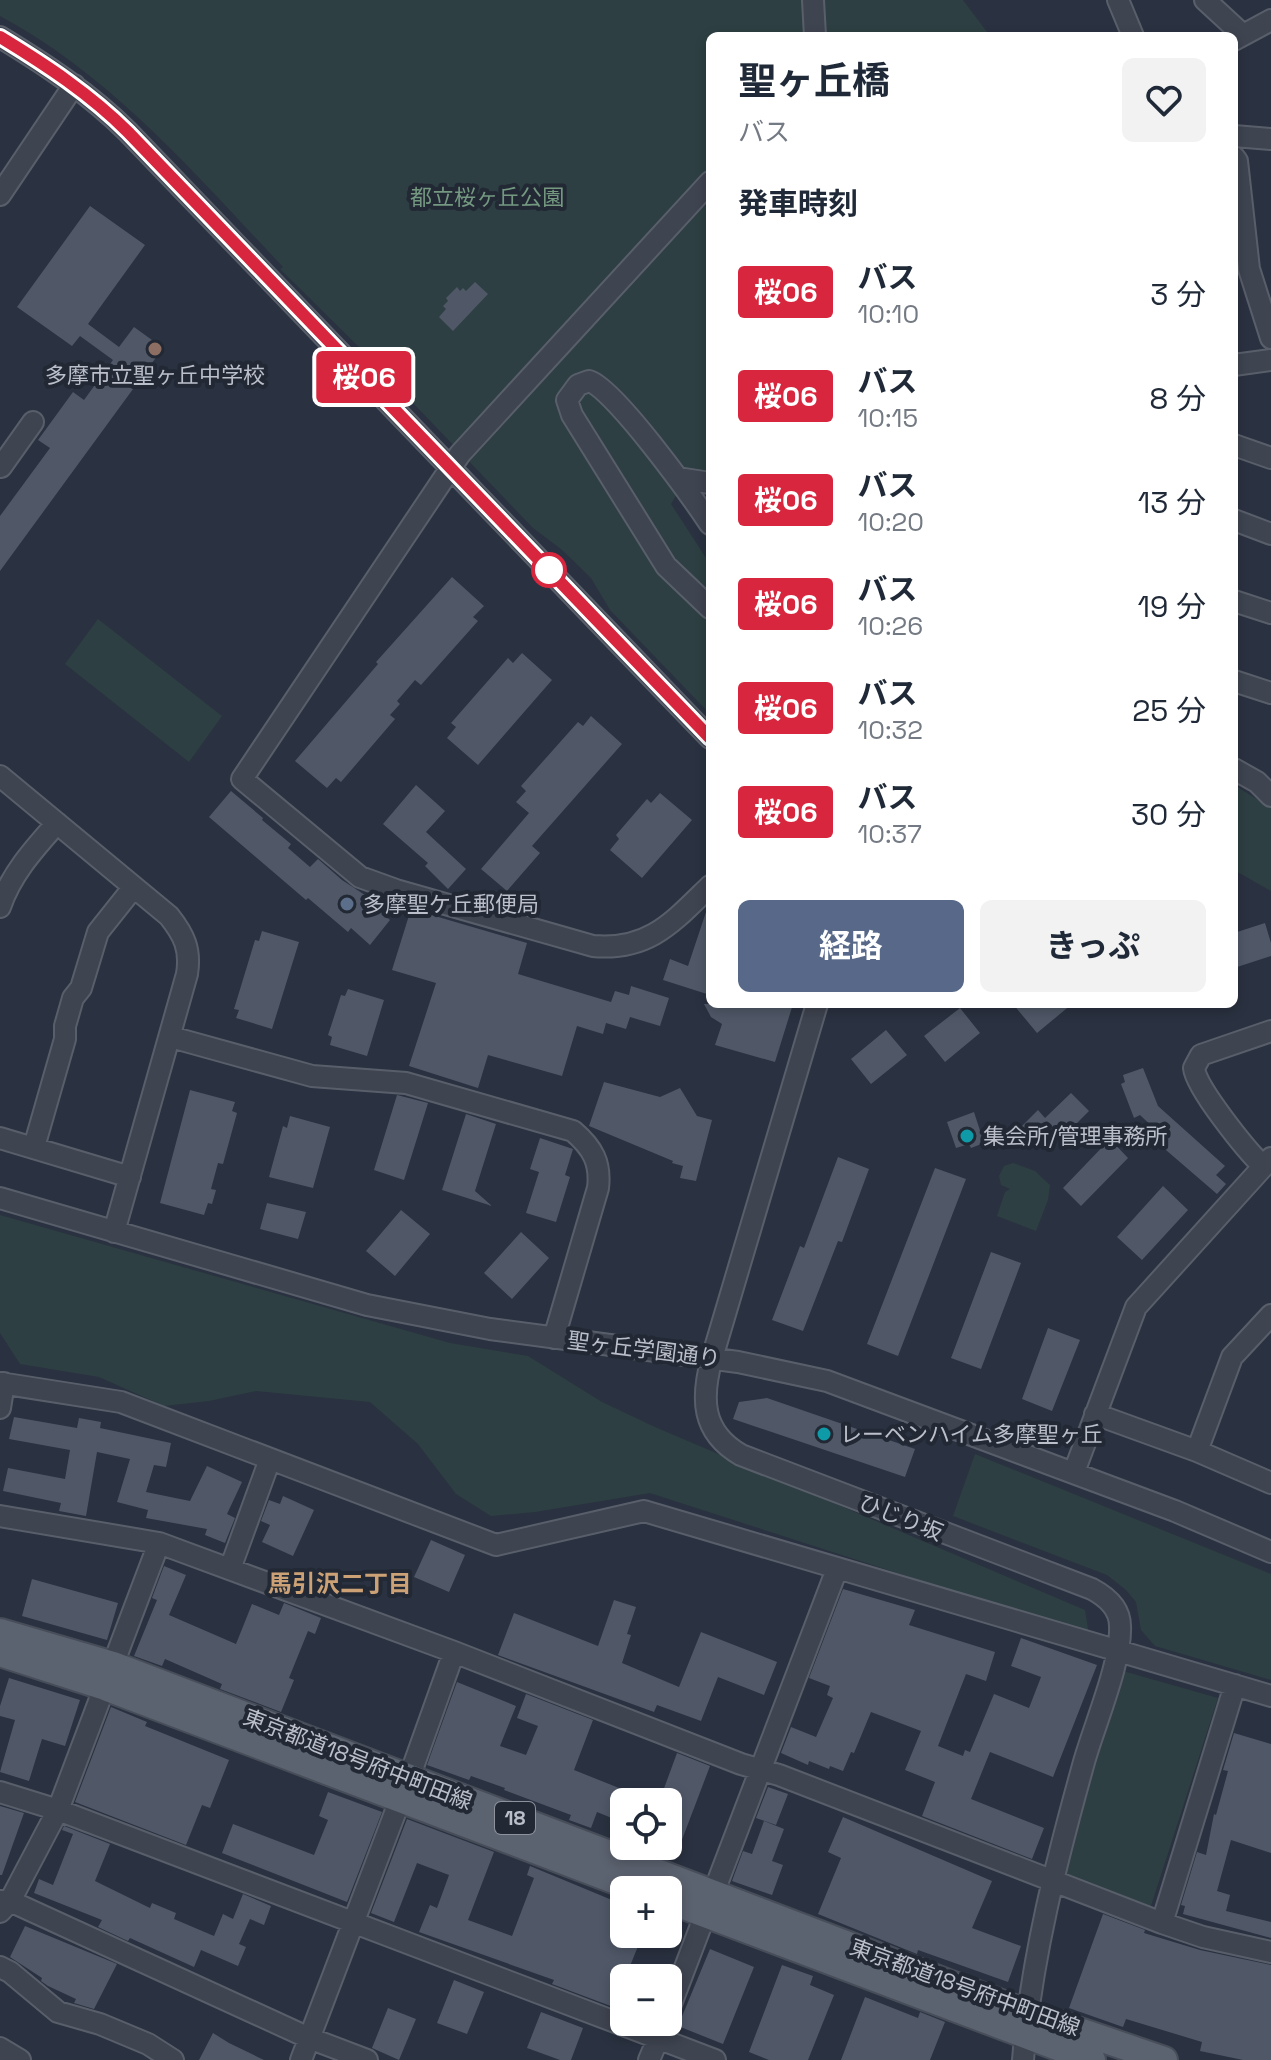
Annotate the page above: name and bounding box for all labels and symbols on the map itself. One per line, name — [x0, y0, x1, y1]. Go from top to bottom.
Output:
park label: 都立桜ヶ丘公園 — [410, 183, 564, 211]
marker: 多摩市立聖ヶ丘中学校 — [146, 340, 164, 358]
line badge: 桜06 — [318, 351, 410, 403]
place label: 多摩市立聖ヶ丘中学校 — [45, 361, 265, 389]
unlabelled marker — [532, 553, 566, 587]
place label: 多摩聖ケ丘郵便局 — [363, 890, 539, 918]
marker: 多摩聖ケ丘郵便局 — [338, 895, 356, 913]
place label: 集会所/管理事務所 — [983, 1122, 1167, 1150]
marker: 集会所/管理事務所 — [958, 1127, 976, 1145]
street label: 聖ヶ丘学園通り — [566, 1326, 722, 1372]
place label: レーベンハイム多摩聖ヶ丘 — [840, 1420, 1103, 1448]
marker: レーベンハイム多摩聖ヶ丘 — [815, 1425, 833, 1443]
street label: ひじり坂 — [855, 1488, 947, 1546]
district label: 馬引沢二丁目 — [268, 1568, 412, 1599]
street label: 東京都道18号府中町田線 — [240, 1702, 476, 1816]
road number: 18 — [495, 1802, 535, 1834]
street label: 東京都道18号府中町田線 — [846, 1932, 1084, 2042]

